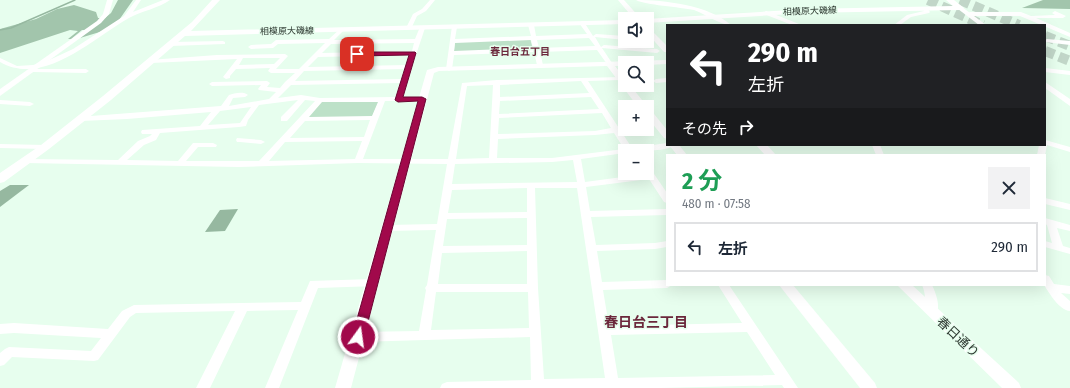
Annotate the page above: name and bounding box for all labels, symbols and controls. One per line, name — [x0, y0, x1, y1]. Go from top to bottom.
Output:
street label: 相模原大磯線 — [783, 5, 838, 17]
map controls — [618, 12, 654, 180]
button: sound — [618, 12, 654, 48]
street label: 相模原大磯線 — [260, 26, 315, 36]
text: 290 m — [748, 36, 818, 69]
pin — [340, 37, 374, 71]
icon: left — [682, 40, 734, 92]
icon: arrive — [346, 43, 368, 65]
district label: 春日台五丁目 — [490, 46, 550, 58]
button: search — [618, 56, 654, 92]
text: 左折 — [748, 74, 784, 96]
button: + — [618, 100, 654, 136]
icon: right — [735, 116, 757, 138]
text: その先 — [682, 120, 727, 138]
button: − — [618, 144, 654, 180]
text: 2 分 — [682, 167, 722, 195]
button: close — [988, 167, 1030, 209]
text: 480 m · 07:58 — [682, 196, 751, 211]
icon: left — [684, 236, 706, 258]
text: 290 m — [991, 238, 1028, 256]
text: 左折 — [718, 240, 748, 258]
district label: 春日台三丁目 — [604, 314, 688, 331]
street label: 春日通り — [934, 314, 982, 360]
position arrow — [337, 316, 379, 358]

